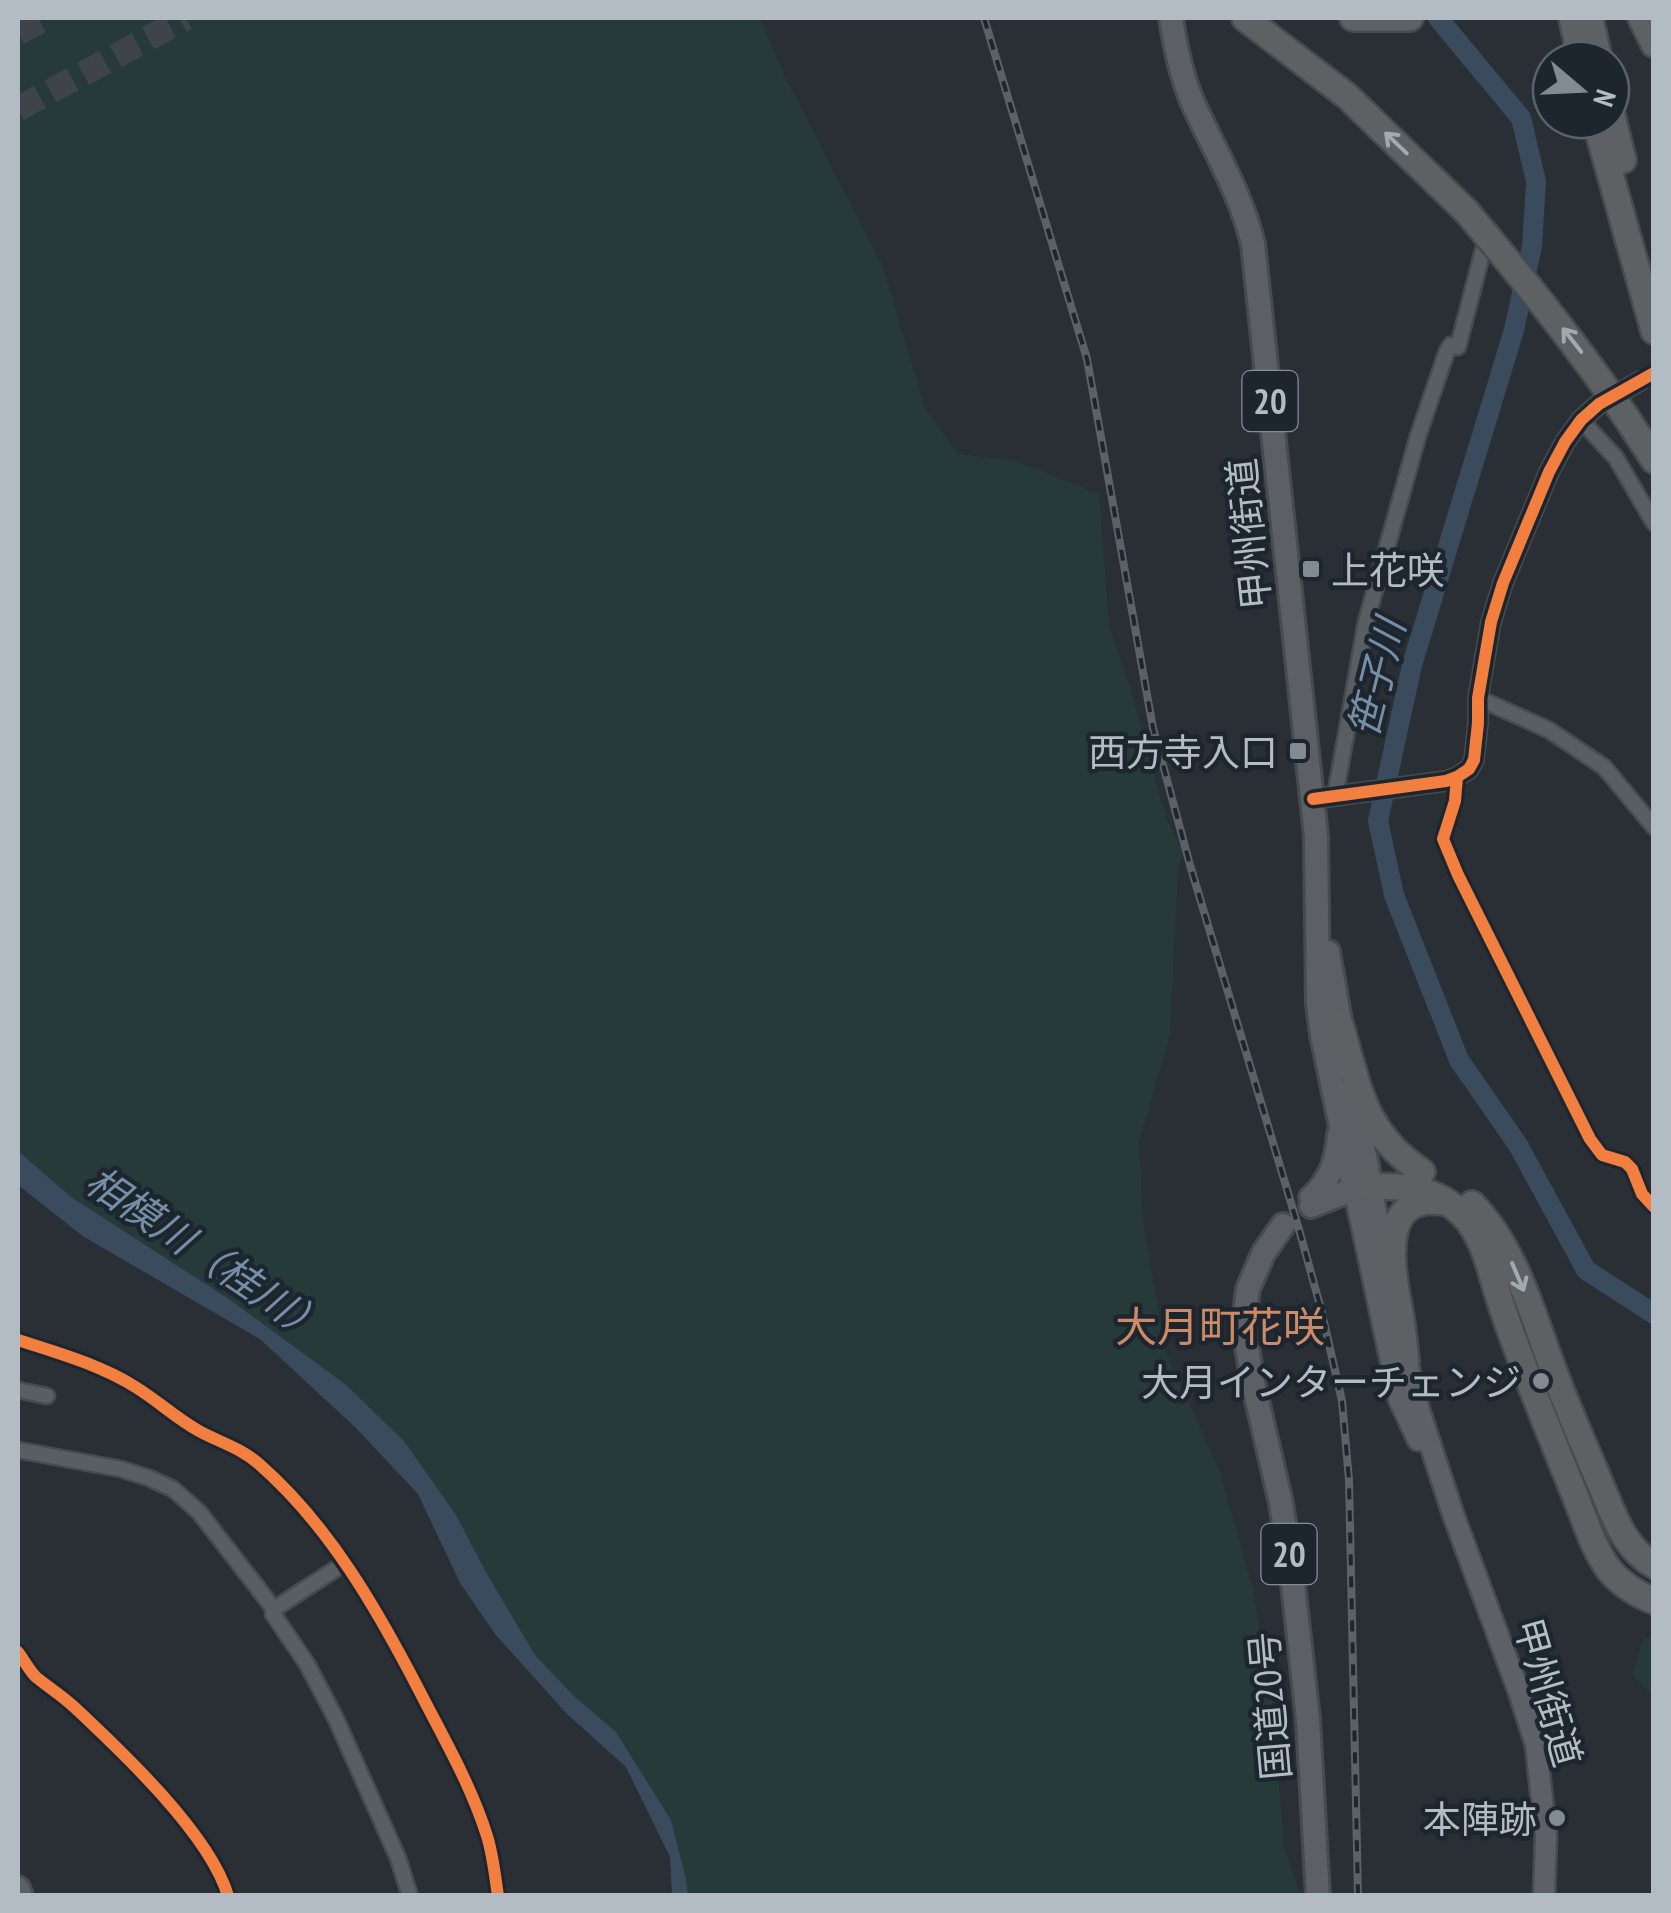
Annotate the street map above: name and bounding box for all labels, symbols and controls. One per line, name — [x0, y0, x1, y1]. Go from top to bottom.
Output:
north arrow — [1531, 40, 1631, 140]
text: N — [1585, 85, 1625, 111]
one-way arrow — [1385, 131, 1409, 155]
one-way arrow — [1562, 327, 1583, 354]
road number: 20 — [1242, 371, 1298, 431]
street label: 甲州街道 — [1216, 456, 1280, 612]
place label: 上花咲 — [1331, 545, 1445, 594]
marker: 上花咲 — [1300, 558, 1322, 580]
water label: 笹子川 — [1336, 610, 1417, 743]
place label: 西方寺入口 — [1088, 727, 1278, 776]
marker: 西方寺入口 — [1287, 740, 1309, 762]
water label: 相模川（桂川） — [76, 1154, 338, 1354]
one-way arrow — [1511, 1261, 1529, 1292]
district label: 大月町花咲 — [1115, 1299, 1325, 1354]
place label: 大月インターチェンジ — [1141, 1357, 1521, 1406]
marker: 大月インターチェンジ — [1530, 1370, 1552, 1392]
road number: 20 — [1262, 1524, 1316, 1584]
street label: 甲州街道 — [1504, 1612, 1594, 1772]
street label: 国道20号 — [1238, 1630, 1300, 1782]
place label: 本陣跡 — [1423, 1794, 1537, 1843]
marker: 本陣跡 — [1546, 1807, 1568, 1829]

